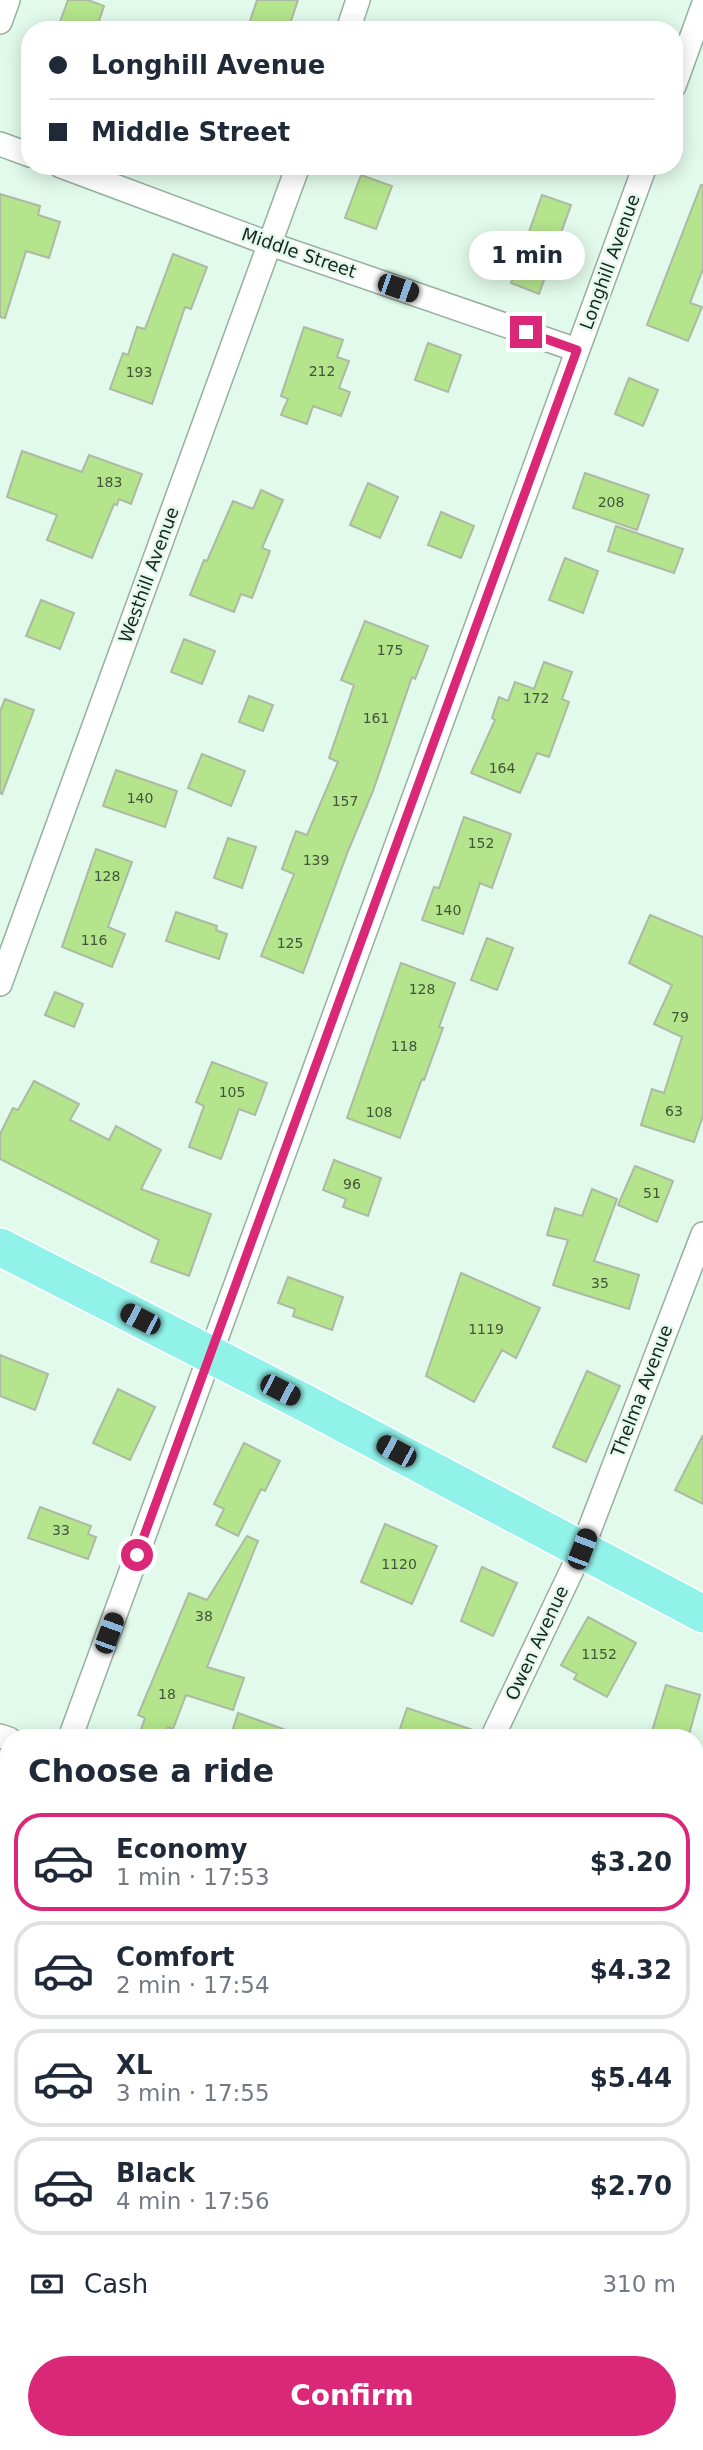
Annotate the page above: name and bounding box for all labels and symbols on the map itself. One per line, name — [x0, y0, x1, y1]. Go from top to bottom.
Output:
street label: Longhill Avenue — [575, 191, 644, 332]
street label: Middle Street — [239, 223, 359, 282]
callout: 1 min — [468, 230, 584, 280]
car — [375, 271, 422, 305]
route end — [510, 316, 542, 348]
house number: 212 — [309, 363, 335, 379]
house number: 193 — [126, 364, 152, 380]
house number: 183 — [96, 474, 122, 490]
house number: 208 — [598, 494, 624, 510]
street label: Westhill Avenue — [114, 504, 183, 646]
house number: 175 — [377, 642, 403, 658]
house number: 172 — [523, 690, 549, 706]
house number: 161 — [363, 710, 389, 726]
house number: 164 — [489, 760, 515, 776]
house number: 140 — [127, 790, 153, 806]
house number: 157 — [332, 793, 358, 809]
house number: 152 — [468, 835, 494, 851]
house number: 139 — [303, 852, 329, 868]
house number: 128 — [94, 868, 120, 884]
house number: 140 — [435, 902, 461, 918]
house number: 116 — [81, 932, 107, 948]
house number: 125 — [277, 935, 303, 951]
house number: 128 — [409, 981, 435, 997]
house number: 79 — [671, 1009, 689, 1025]
house number: 118 — [391, 1038, 417, 1054]
house number: 105 — [219, 1084, 245, 1100]
house number: 63 — [665, 1103, 683, 1119]
house number: 108 — [366, 1104, 392, 1120]
house number: 96 — [343, 1176, 361, 1192]
house number: 51 — [643, 1185, 661, 1201]
house number: 35 — [591, 1275, 609, 1291]
car — [117, 1300, 164, 1338]
house number: 1119 — [468, 1321, 504, 1337]
street label: Thelma Avenue — [606, 1322, 676, 1461]
car — [257, 1371, 304, 1409]
car — [373, 1432, 420, 1470]
house number: 33 — [52, 1522, 70, 1538]
car — [565, 1526, 600, 1572]
route start — [121, 1539, 153, 1571]
house number: 1120 — [381, 1556, 417, 1572]
street label: Owen Avenue — [501, 1582, 572, 1703]
house number: 38 — [195, 1608, 213, 1624]
car — [92, 1610, 127, 1656]
house number: 1152 — [581, 1646, 617, 1662]
house number: 18 — [158, 1686, 176, 1702]

